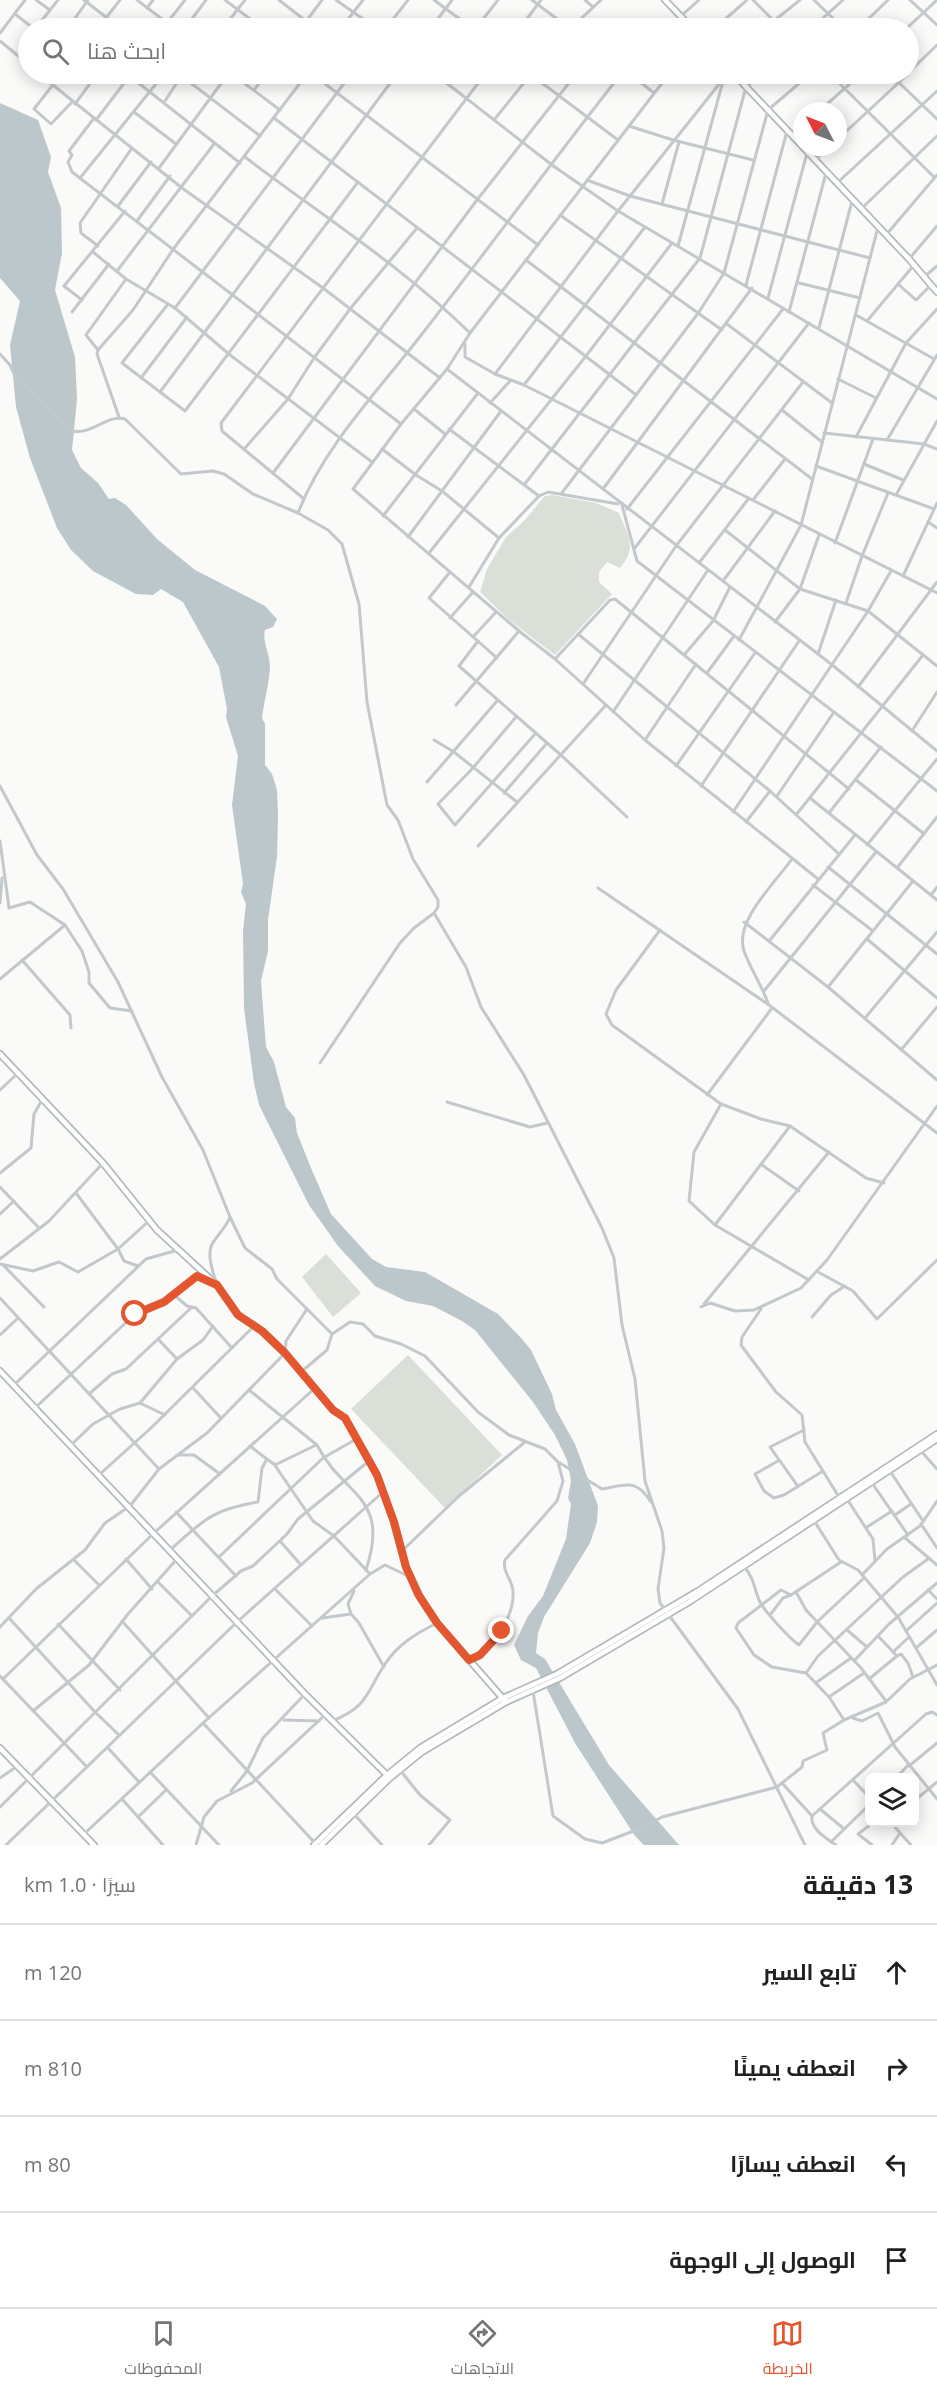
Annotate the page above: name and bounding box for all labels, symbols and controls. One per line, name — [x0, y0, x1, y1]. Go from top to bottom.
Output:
search box — [18, 18, 919, 84]
icon: search — [39, 35, 72, 68]
text: ابحث هنا — [87, 35, 166, 65]
north arrow — [793, 102, 847, 156]
route start — [121, 1300, 147, 1326]
route end — [488, 1617, 514, 1643]
map controls — [865, 1773, 919, 1827]
button: layers — [865, 1773, 919, 1827]
text: 13 دقيقة — [803, 1866, 913, 1902]
text: سيرًا · 1.0 km — [24, 1871, 136, 1898]
text: تابع السير — [763, 1956, 856, 1986]
icon: ahead — [880, 1956, 913, 1989]
text: 120 m — [24, 1959, 82, 1986]
text: انعطف يمينًا — [733, 2052, 856, 2082]
icon: right — [880, 2052, 913, 2085]
text: 810 m — [24, 2055, 82, 2082]
text: انعطف يسارًا — [730, 2148, 856, 2178]
icon: left — [880, 2148, 913, 2181]
text: 80 m — [24, 2151, 71, 2178]
text: الوصول إلى الوجهة — [669, 2244, 856, 2274]
icon: arrive — [880, 2244, 913, 2277]
tab: المحفوظات — [124, 2317, 202, 2383]
tab: الاتجاهات — [451, 2317, 514, 2383]
tab: الخريطة — [763, 2317, 813, 2383]

